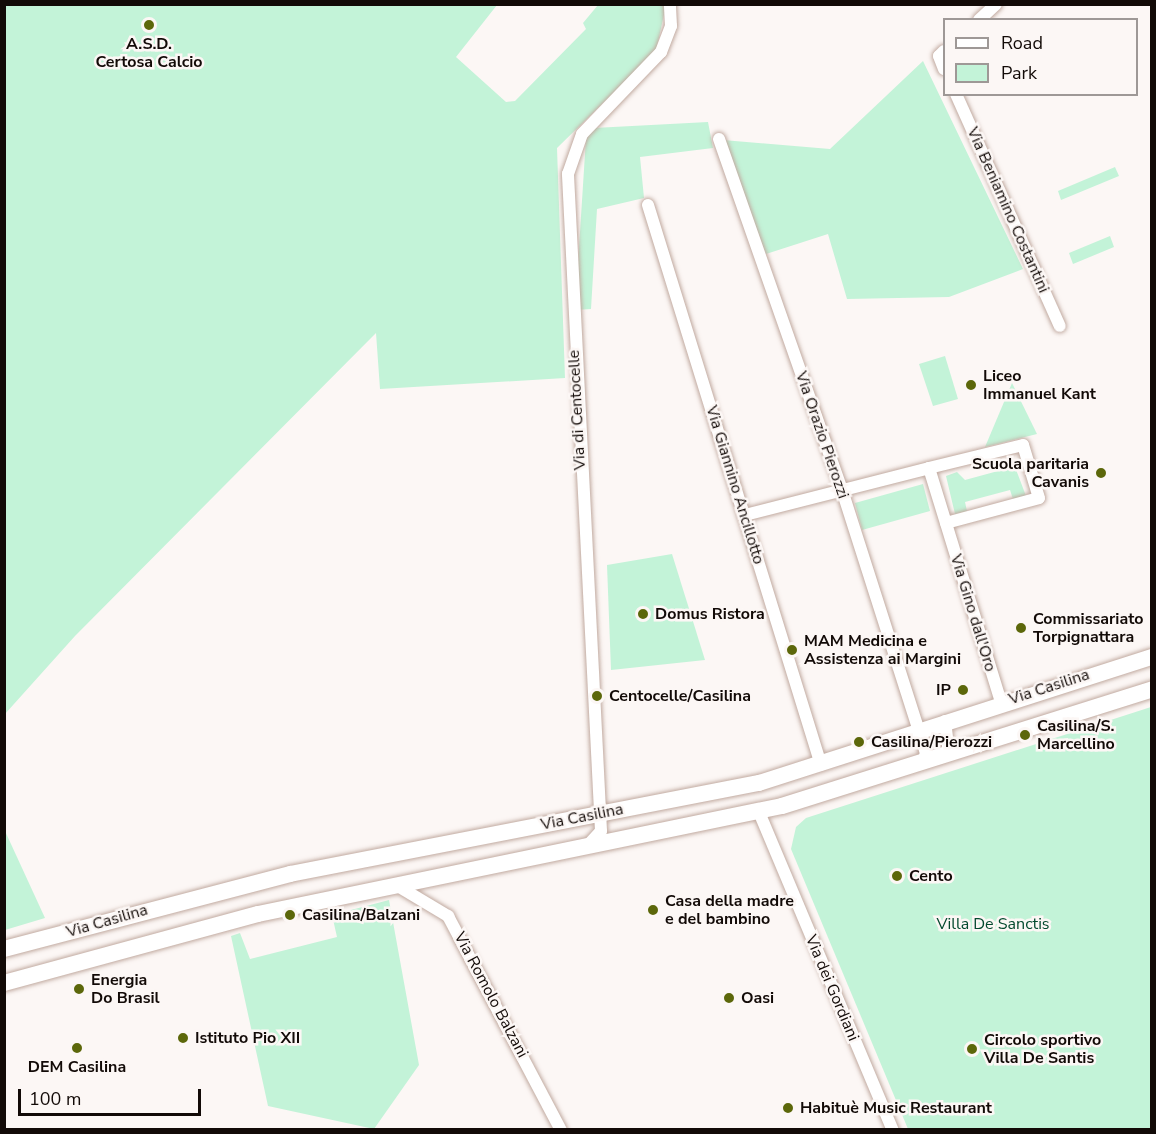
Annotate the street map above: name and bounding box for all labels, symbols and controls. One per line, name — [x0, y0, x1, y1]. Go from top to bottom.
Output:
marker: A.S.D. Certosa Calcio — [142, 18, 156, 32]
legend — [943, 18, 1138, 96]
text: Road — [1001, 31, 1043, 55]
place label: A.S.D. Certosa Calcio — [95, 34, 203, 72]
text: Park — [1001, 61, 1037, 85]
street label: Via Beniamino Costantini — [963, 124, 1053, 296]
street label: Via di Centocelle — [564, 349, 590, 471]
place label: Liceo Immanuel Kant — [983, 366, 1096, 404]
street label: Via Orazio Pierozzi — [791, 369, 853, 501]
marker: Liceo Immanuel Kant — [964, 378, 978, 392]
street label: Via Giannino Ancillotto — [702, 403, 768, 567]
place label: Scuola paritaria Cavanis — [972, 454, 1089, 492]
marker: Scuola paritaria Cavanis — [1094, 466, 1108, 480]
street label: Via Gino dall'Oro — [946, 552, 1000, 674]
place label: Domus Ristora — [655, 604, 765, 624]
marker: Domus Ristora — [636, 607, 650, 621]
place label: Commissariato Torpignattara — [1033, 609, 1143, 647]
marker: Commissariato Torpignattara — [1014, 621, 1028, 635]
place label: MAM Medicina e Assistenza ai Margini — [804, 631, 961, 669]
marker: MAM Medicina e Assistenza ai Margini — [785, 643, 799, 657]
street label: Via Casilina — [1006, 665, 1092, 709]
place label: IP — [936, 680, 951, 700]
marker: IP — [956, 683, 970, 697]
place label: Centocelle/Casilina — [609, 686, 751, 706]
marker: Centocelle/Casilina — [590, 689, 604, 703]
place label: Casilina/S. Marcellino — [1037, 716, 1115, 754]
marker: Casilina/S. Marcellino — [1018, 728, 1032, 742]
place label: Casilina/Pierozzi — [871, 732, 992, 752]
marker: Casilina/Pierozzi — [852, 735, 866, 749]
street label: Via Casilina — [539, 800, 625, 834]
place label: Cento — [909, 866, 953, 886]
marker: Cento — [890, 869, 904, 883]
place label: Casa della madre e del bambino — [665, 891, 794, 929]
street label: Via Casilina — [64, 900, 150, 942]
marker: Casa della madre e del bambino — [646, 903, 660, 917]
place label: Casilina/Balzani — [302, 905, 420, 925]
marker: Casilina/Balzani — [283, 908, 297, 922]
park label: Villa De Sanctis — [936, 914, 1050, 934]
street label: Via Romolo Balzani — [450, 929, 532, 1061]
street label: Via dei Gordiani — [801, 932, 863, 1044]
place label: Energia Do Brasil — [91, 970, 160, 1008]
marker: Energia Do Brasil — [72, 982, 86, 996]
place label: Oasi — [741, 988, 774, 1008]
marker: Oasi — [722, 991, 736, 1005]
place label: Istituto Pio XII — [195, 1028, 300, 1048]
place label: Circolo sportivo Villa De Santis — [984, 1030, 1101, 1068]
marker: Istituto Pio XII — [176, 1031, 190, 1045]
marker: DEM Casilina — [70, 1041, 84, 1055]
marker: Circolo sportivo Villa De Santis — [965, 1042, 979, 1056]
place label: DEM Casilina — [28, 1057, 126, 1077]
scale bar — [21, 1077, 204, 1115]
text: 100 m — [29, 1087, 81, 1111]
place label: Habituè Music Restaurant — [800, 1098, 992, 1118]
marker: Habituè Music Restaurant — [781, 1101, 795, 1115]

